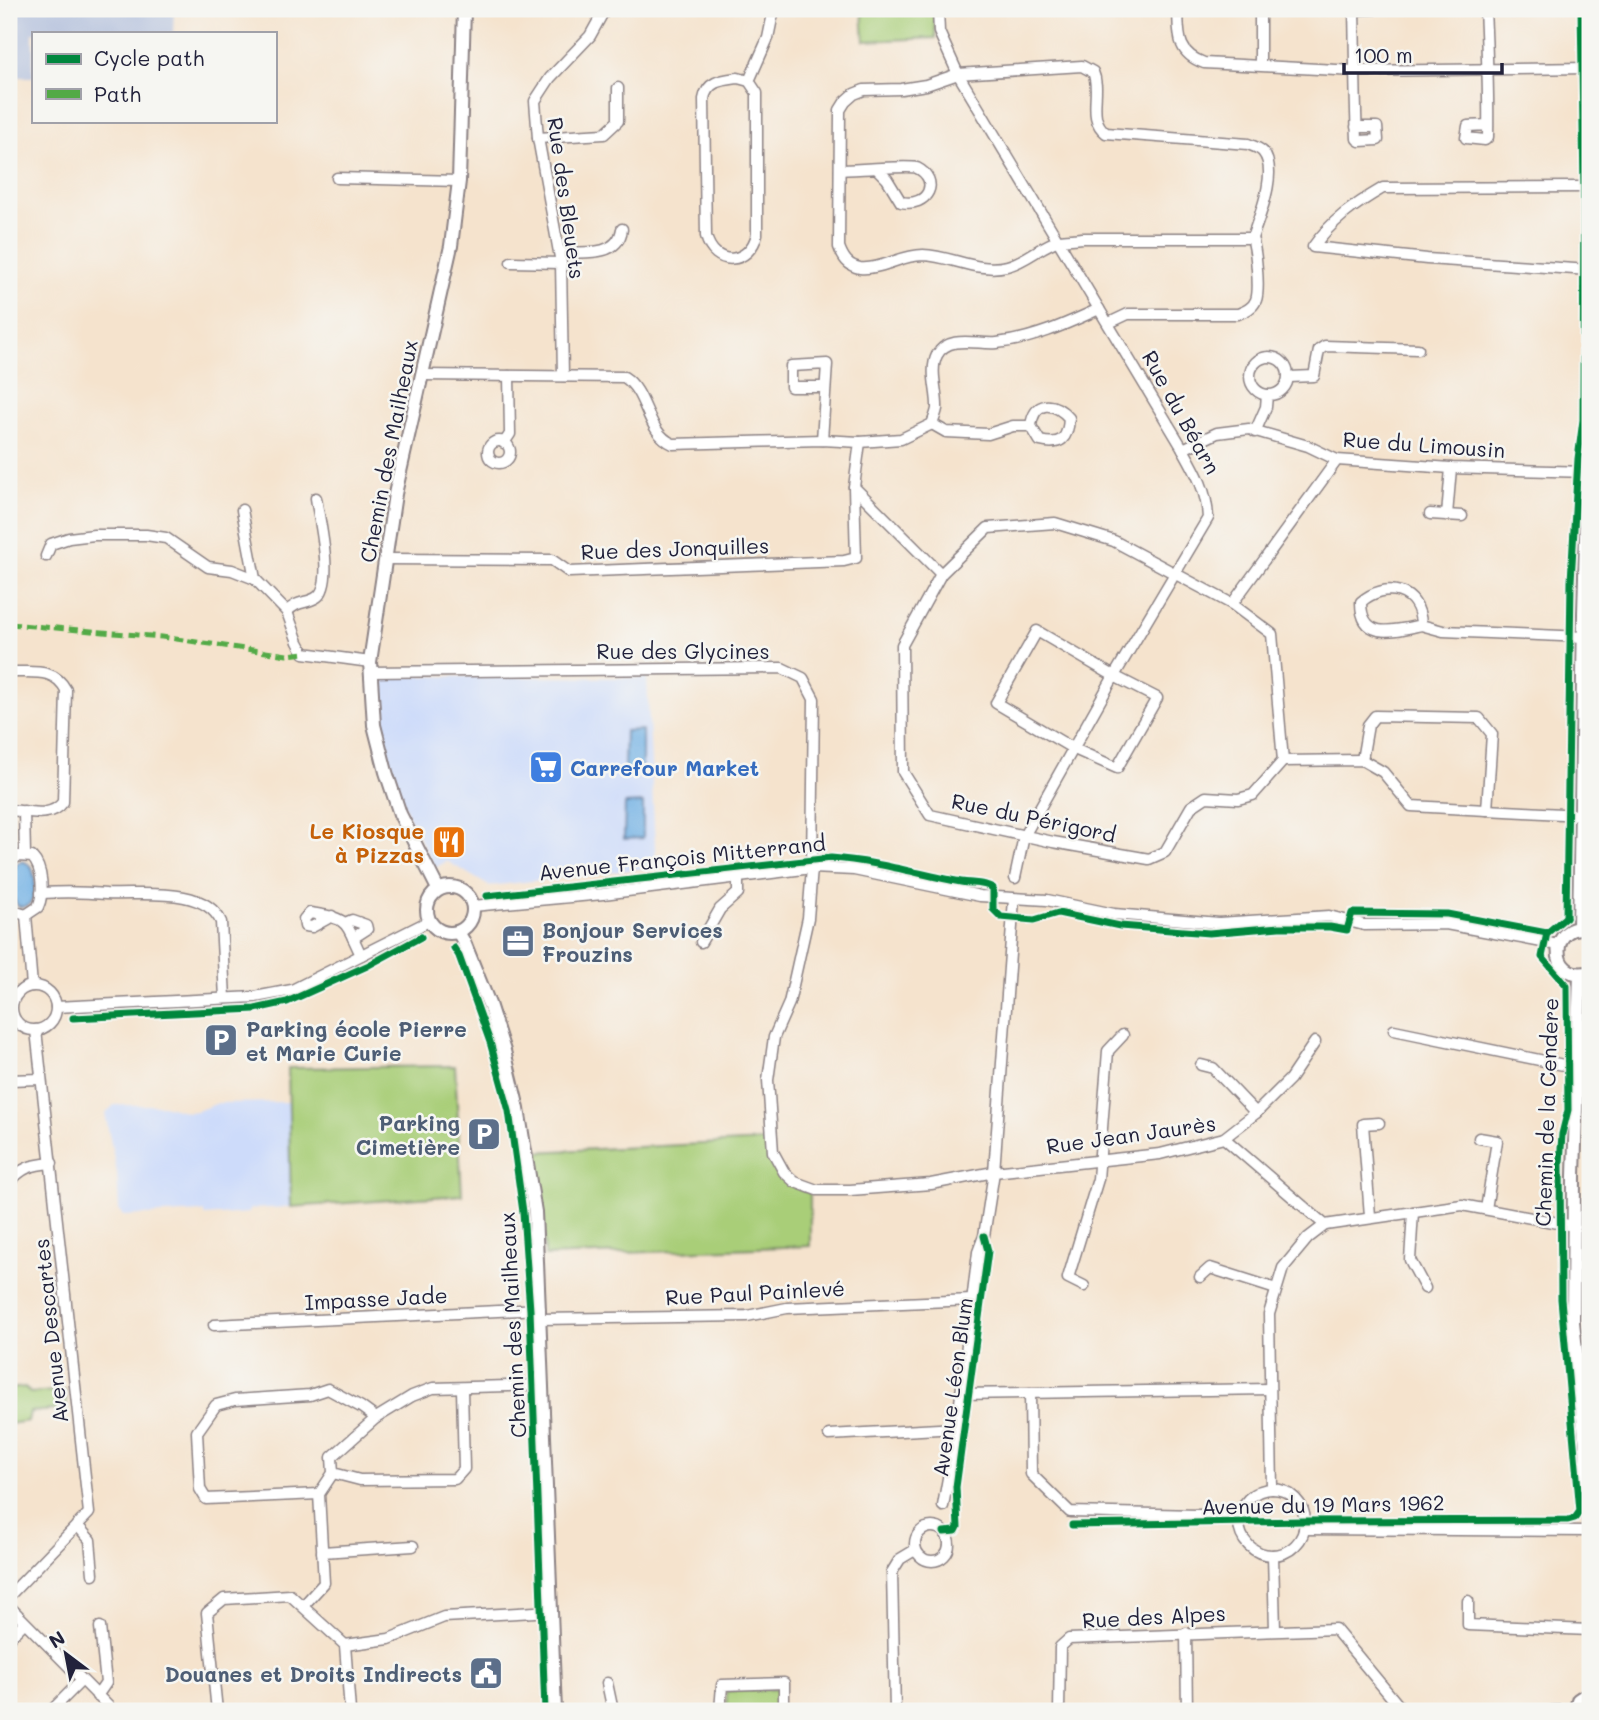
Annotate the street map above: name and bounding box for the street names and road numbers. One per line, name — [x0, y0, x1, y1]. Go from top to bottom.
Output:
street label: Rue des Bleuets — [542, 115, 592, 281]
street label: Chemin des Mailheaux — [353, 337, 423, 565]
street label: Rue du Béarn — [1137, 345, 1227, 479]
street label: Rue du Limousin — [1342, 425, 1506, 463]
street label: Rue des Jonquilles — [580, 531, 770, 565]
street label: Rue des Glycines — [596, 637, 770, 664]
street label: Rue du Périgord — [949, 786, 1119, 848]
street label: Avenue François Mitterrand — [537, 829, 827, 885]
street label: Chemin de la Cendere — [1529, 997, 1563, 1227]
street label: Rue Jean Jaurès — [1044, 1109, 1218, 1159]
street label: Chemin des Mailheaux — [493, 1211, 531, 1439]
street label: Avenue Descartes — [27, 1237, 73, 1425]
street label: Rue Paul Painlevé — [665, 1274, 845, 1310]
street label: Impasse Jade — [304, 1281, 448, 1315]
street label: Avenue Léon Blum — [926, 1296, 978, 1478]
street label: Avenue du 19 Mars 1962 — [1201, 1488, 1445, 1520]
street label: Rue des Alpes — [1081, 1599, 1227, 1633]

